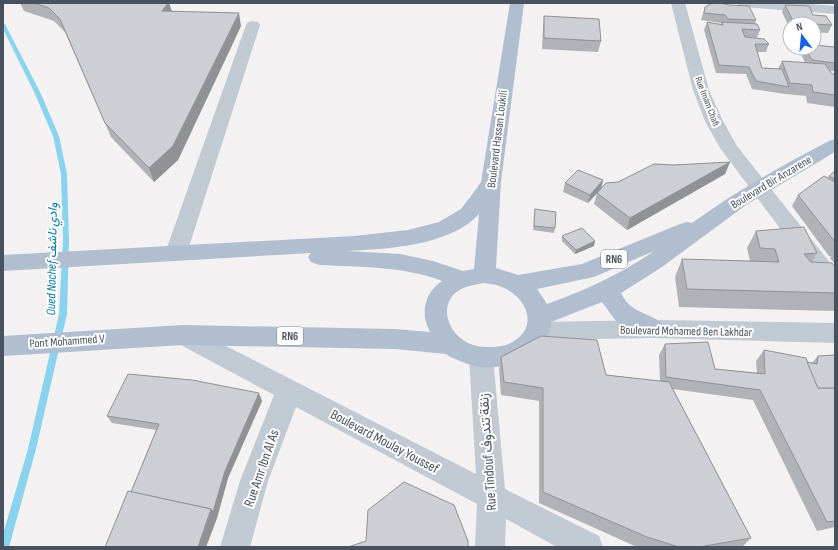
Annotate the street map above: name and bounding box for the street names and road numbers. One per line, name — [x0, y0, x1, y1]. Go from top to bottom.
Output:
street label: Rue Imam Chafi — [692, 75, 722, 128]
street label: Boulevard Hassan Loukili — [484, 89, 511, 189]
street label: Boulevard Bir Anzarene — [728, 152, 815, 213]
road number: RN6 — [601, 250, 627, 268]
street label: Boulevard Mohamed Ben Lakhdar — [620, 323, 753, 340]
road number: RN6 — [277, 327, 303, 345]
street label: Pont Mohammed V — [29, 331, 106, 352]
street label: Rue Tindouf زنقة تندوف — [475, 392, 500, 511]
street label: Boulevard Moulay Youssef — [328, 406, 443, 478]
street label: Rue Amr Ibn Al As — [240, 427, 283, 509]

